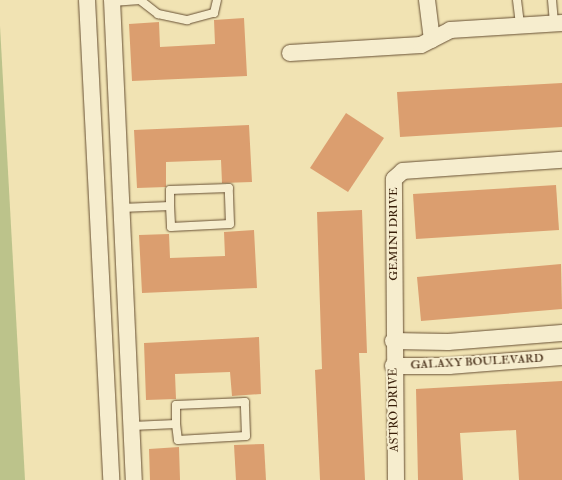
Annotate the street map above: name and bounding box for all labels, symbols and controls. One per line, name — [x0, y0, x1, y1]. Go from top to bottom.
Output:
street label: GEMINI DRIVE — [387, 187, 401, 281]
street label: GALAXY BOULEVARD — [410, 351, 544, 373]
street label: ASTRO DRIVE — [386, 368, 402, 452]

